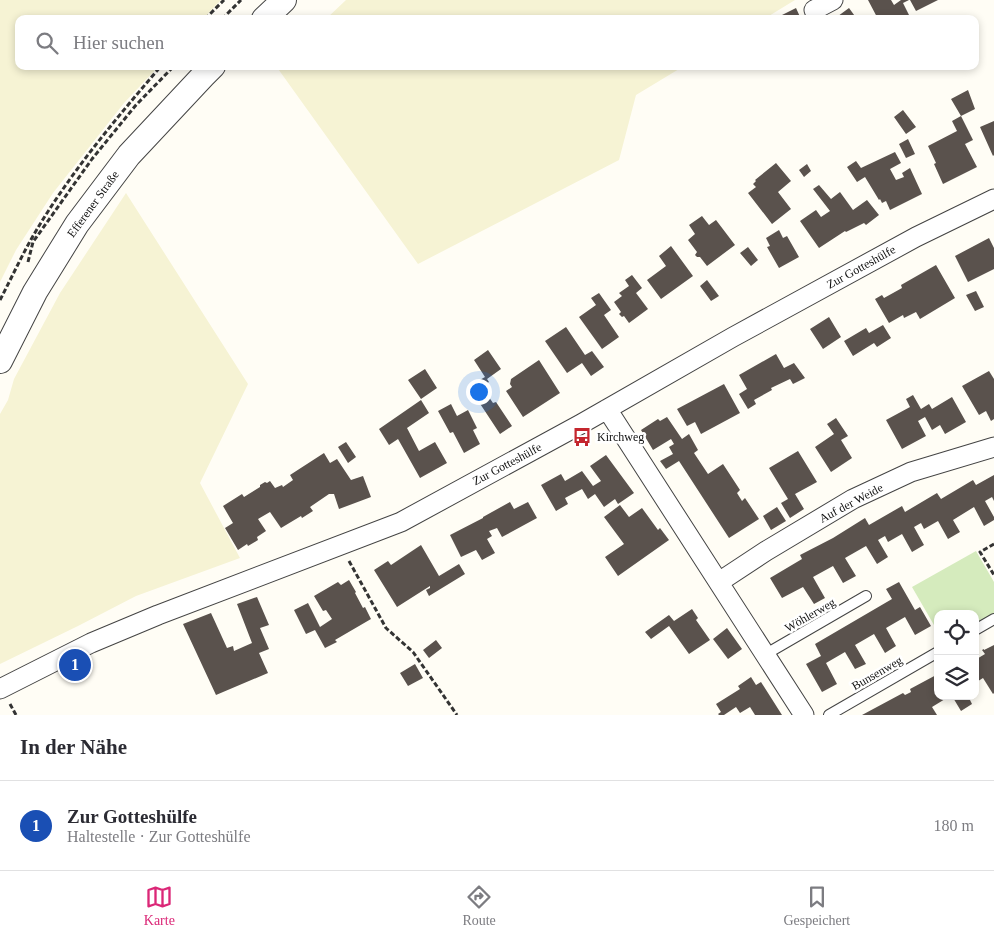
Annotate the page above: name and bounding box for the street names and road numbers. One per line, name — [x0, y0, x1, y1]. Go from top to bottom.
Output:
street label: Efferener Straße — [64, 168, 122, 240]
street label: Zur Gotteshülfe — [824, 242, 898, 292]
street label: Zur Gotteshülfe — [470, 440, 544, 488]
street label: Auf der Weide — [817, 480, 885, 526]
street label: Wöhlerweg — [782, 595, 838, 635]
street label: Bunsenweg — [849, 653, 905, 693]

